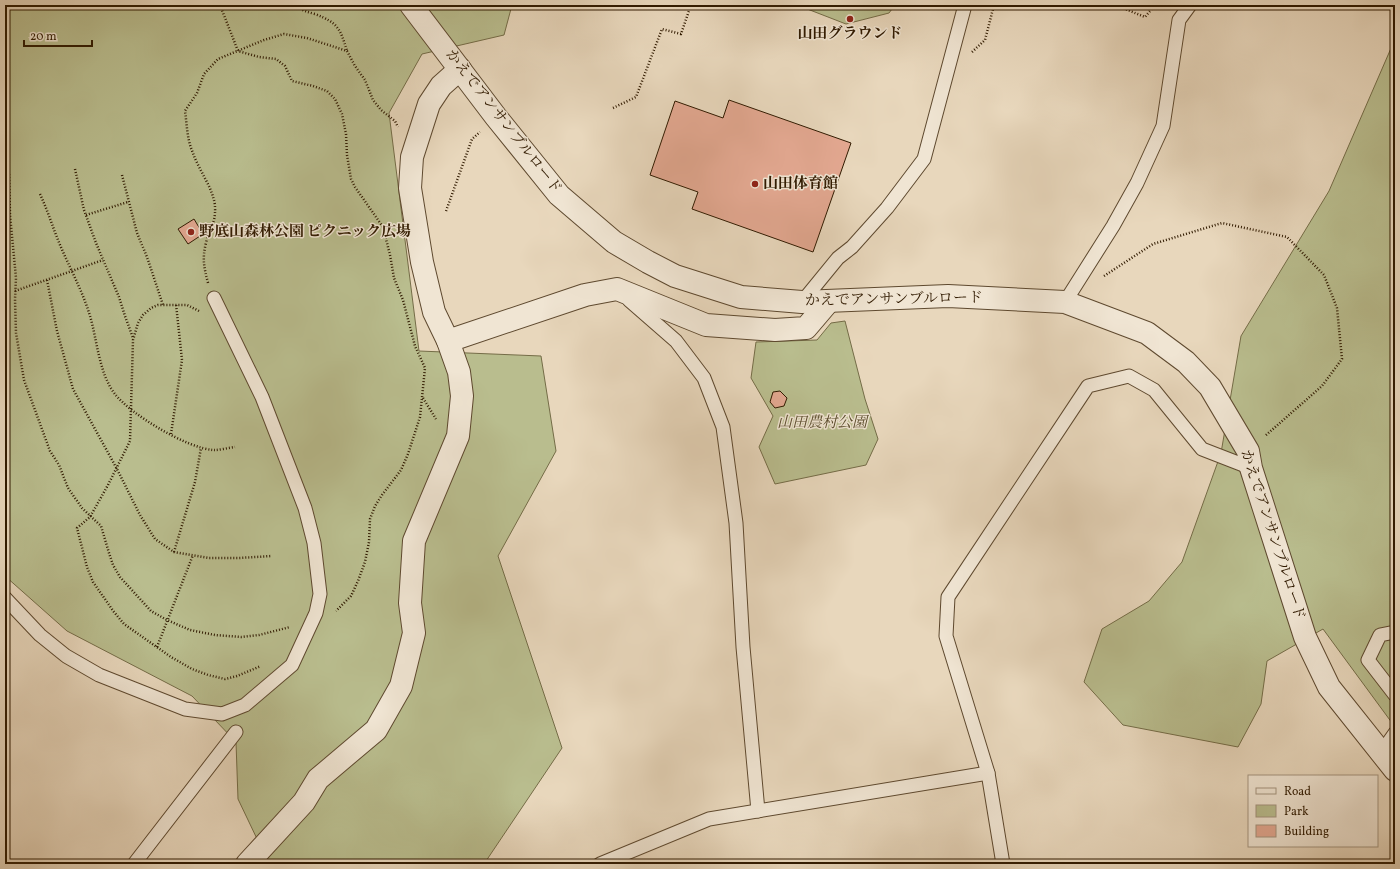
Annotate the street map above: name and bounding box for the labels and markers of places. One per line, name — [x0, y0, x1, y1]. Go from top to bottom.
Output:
marker: 山田グラウンド — [845, 14, 855, 24]
place label: 山田グラウンド — [797, 24, 903, 45]
place label: 山田体育館 — [763, 174, 838, 195]
marker: 山田体育館 — [750, 179, 760, 189]
place label: 野底山森林公園 ピクニック広場 — [199, 222, 411, 243]
marker: 野底山森林公園 ピクニック広場 — [186, 227, 196, 237]

